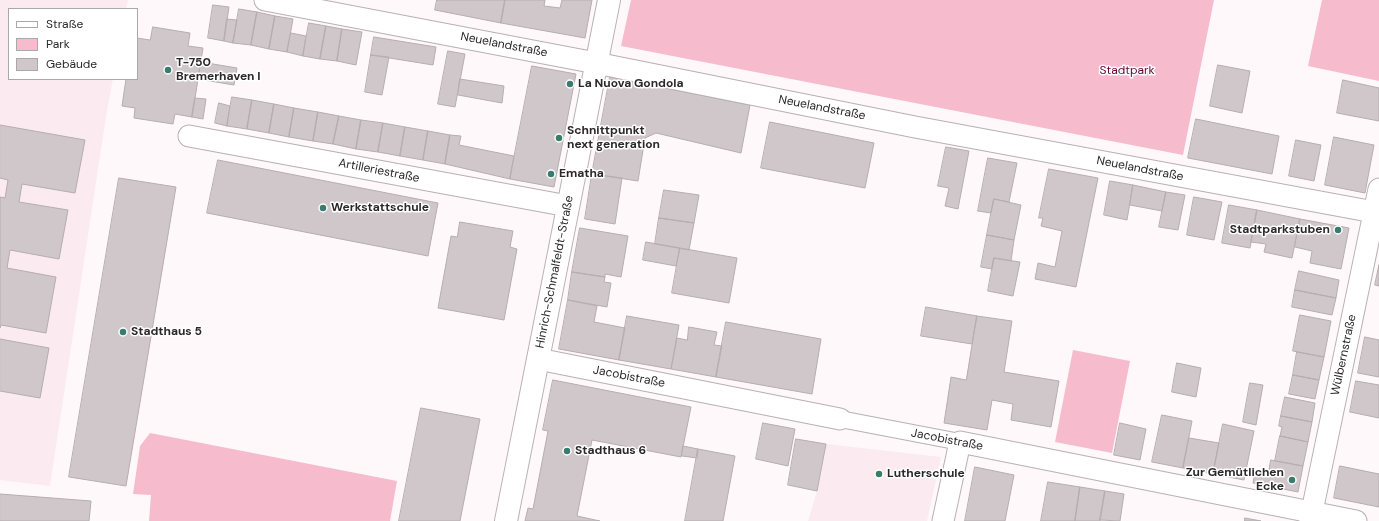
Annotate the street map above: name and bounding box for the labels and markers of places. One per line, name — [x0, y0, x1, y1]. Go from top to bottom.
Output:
place label: T-750 Bremerhaven I — [176, 56, 261, 84]
marker: T-750 Bremerhaven I — [163, 65, 173, 75]
place label: La Nuova Gondola — [578, 77, 683, 91]
marker: La Nuova Gondola — [565, 79, 575, 89]
place label: Schnittpunkt next generation — [567, 124, 660, 152]
marker: Schnittpunkt next generation — [554, 133, 564, 143]
place label: Ematha — [559, 167, 604, 181]
marker: Ematha — [546, 169, 556, 179]
place label: Werkstattschule — [331, 201, 429, 215]
marker: Werkstattschule — [318, 203, 328, 213]
place label: Stadtparkstuben — [1230, 223, 1330, 237]
marker: Stadtparkstuben — [1333, 225, 1343, 235]
place label: Stadthaus 5 — [131, 325, 202, 339]
marker: Stadthaus 5 — [118, 327, 128, 337]
place label: Stadthaus 6 — [575, 444, 646, 458]
marker: Stadthaus 6 — [562, 446, 572, 456]
place label: Zur Gemütlichen Ecke — [1186, 466, 1284, 494]
place label: Lutherschule — [887, 467, 965, 481]
marker: Lutherschule — [874, 469, 884, 479]
marker: Zur Gemütlichen Ecke — [1287, 475, 1297, 485]

